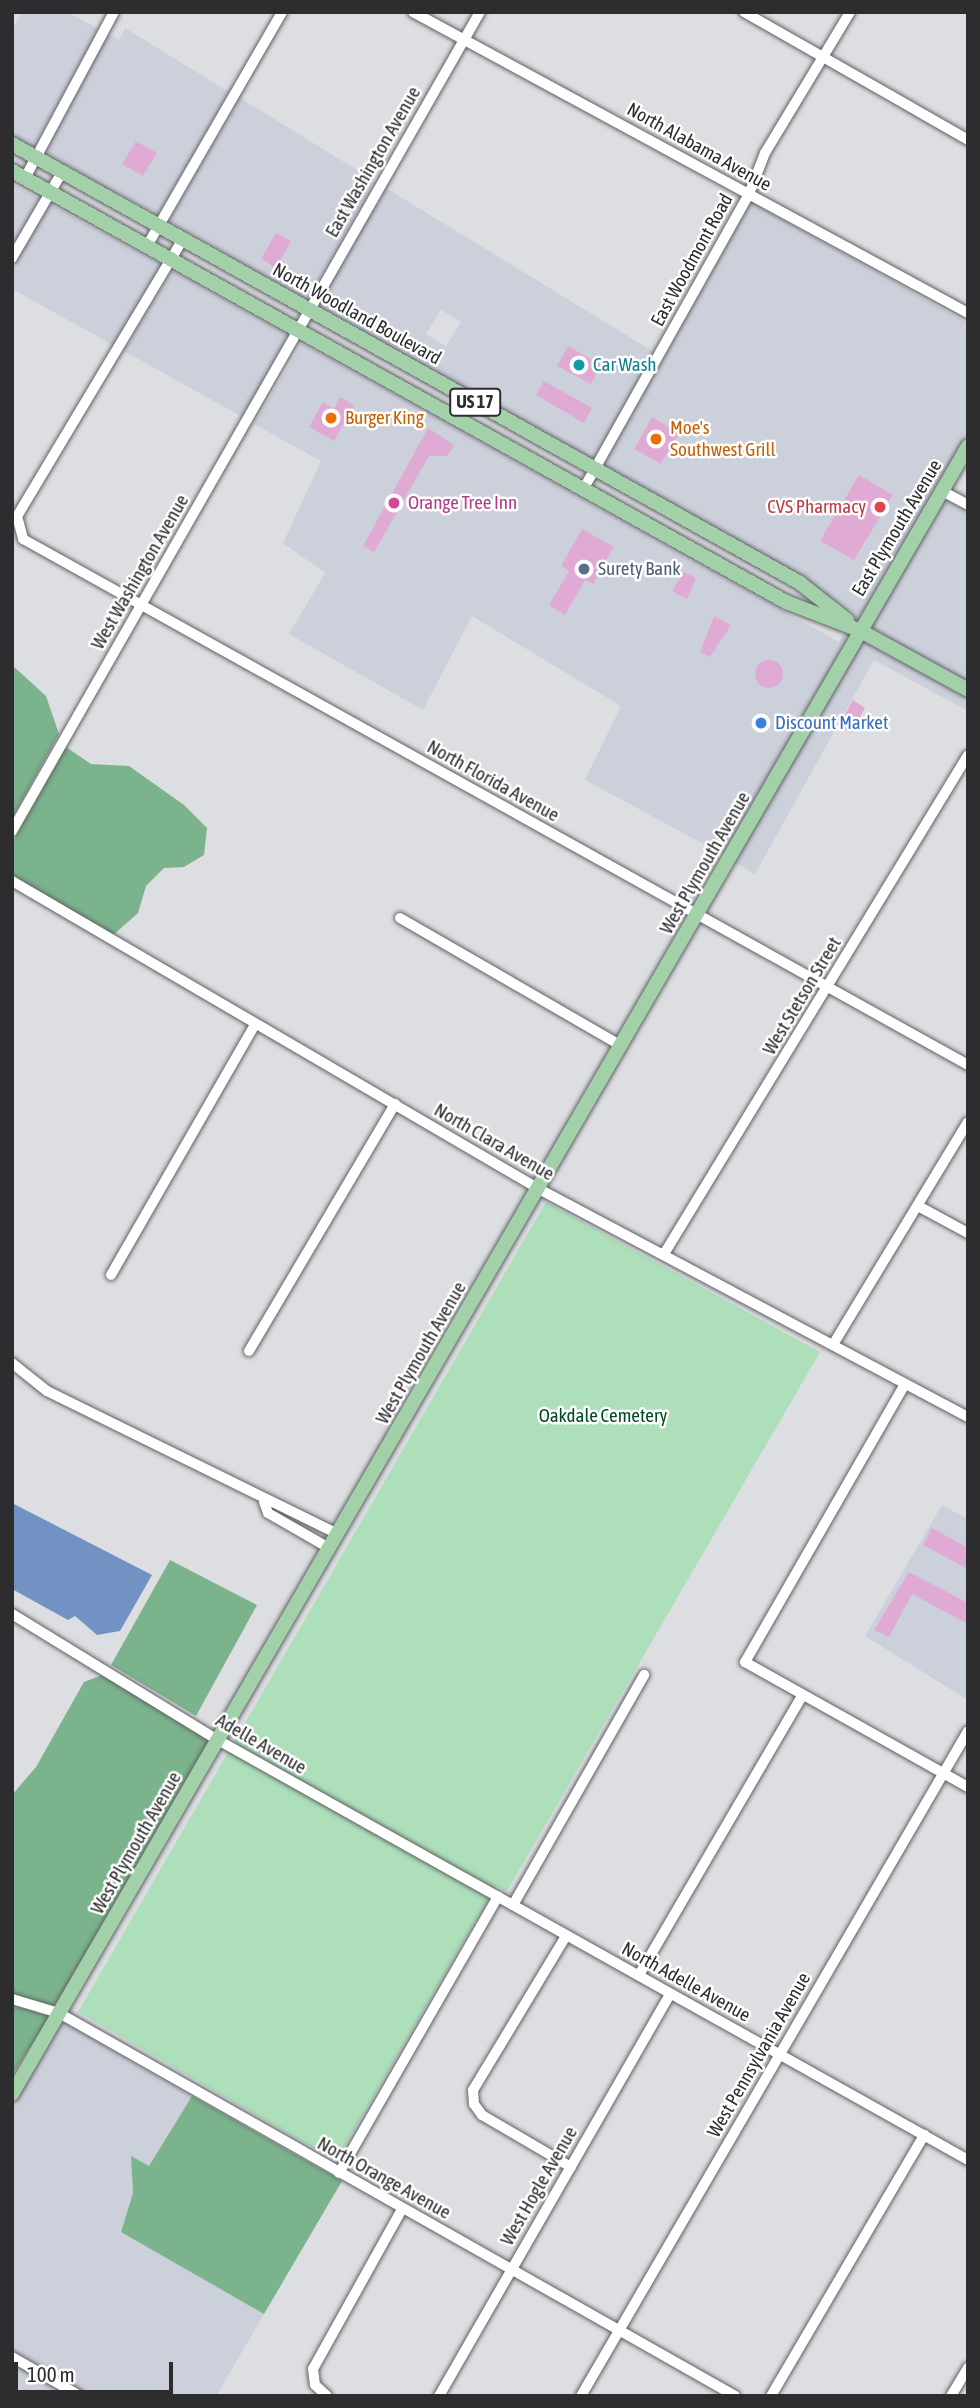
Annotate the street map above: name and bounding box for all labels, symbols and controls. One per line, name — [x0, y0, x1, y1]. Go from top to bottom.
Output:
street label: East Washington Avenue — [321, 83, 425, 241]
street label: North Alabama Avenue — [623, 98, 775, 196]
street label: East Woodmont Road — [646, 190, 738, 330]
street label: North Woodland Boulevard — [269, 258, 445, 370]
place label: Car Wash — [593, 354, 657, 376]
marker: Car Wash — [571, 357, 587, 373]
road number: US 17 — [449, 388, 501, 416]
place label: Burger King — [345, 407, 424, 429]
marker: Burger King — [323, 410, 339, 426]
place label: Moe's Southwest Grill — [670, 417, 775, 461]
marker: Moe's Southwest Grill — [648, 431, 664, 447]
street label: East Plymouth Avenue — [847, 456, 947, 600]
street label: West Washington Avenue — [86, 491, 194, 653]
place label: Orange Tree Inn — [408, 492, 517, 514]
marker: Orange Tree Inn — [386, 495, 402, 511]
place label: CVS Pharmacy — [767, 496, 866, 518]
marker: CVS Pharmacy — [872, 499, 888, 515]
place label: Surety Bank — [598, 558, 681, 580]
marker: Surety Bank — [576, 561, 592, 577]
place label: Discount Market — [775, 712, 888, 734]
marker: Discount Market — [753, 715, 769, 731]
street label: North Florida Avenue — [423, 735, 563, 827]
street label: West Plymouth Avenue — [655, 788, 755, 938]
street label: West Stetson Street — [758, 933, 846, 1059]
street label: North Clara Avenue — [430, 1098, 558, 1186]
street label: West Plymouth Avenue — [371, 1278, 471, 1428]
park label: Oakdale Cemetery — [539, 1405, 667, 1427]
street label: Adelle Avenue — [212, 1709, 310, 1779]
street label: West Plymouth Avenue — [86, 1768, 186, 1918]
street label: North Adelle Avenue — [618, 1937, 754, 2027]
street label: West Pennsylvania Avenue — [703, 1969, 815, 2141]
street label: West Hogle Avenue — [496, 2123, 582, 2249]
street label: North Orange Avenue — [313, 2132, 455, 2224]
scale bar — [18, 2348, 177, 2392]
text: 100 m — [27, 2362, 75, 2386]

